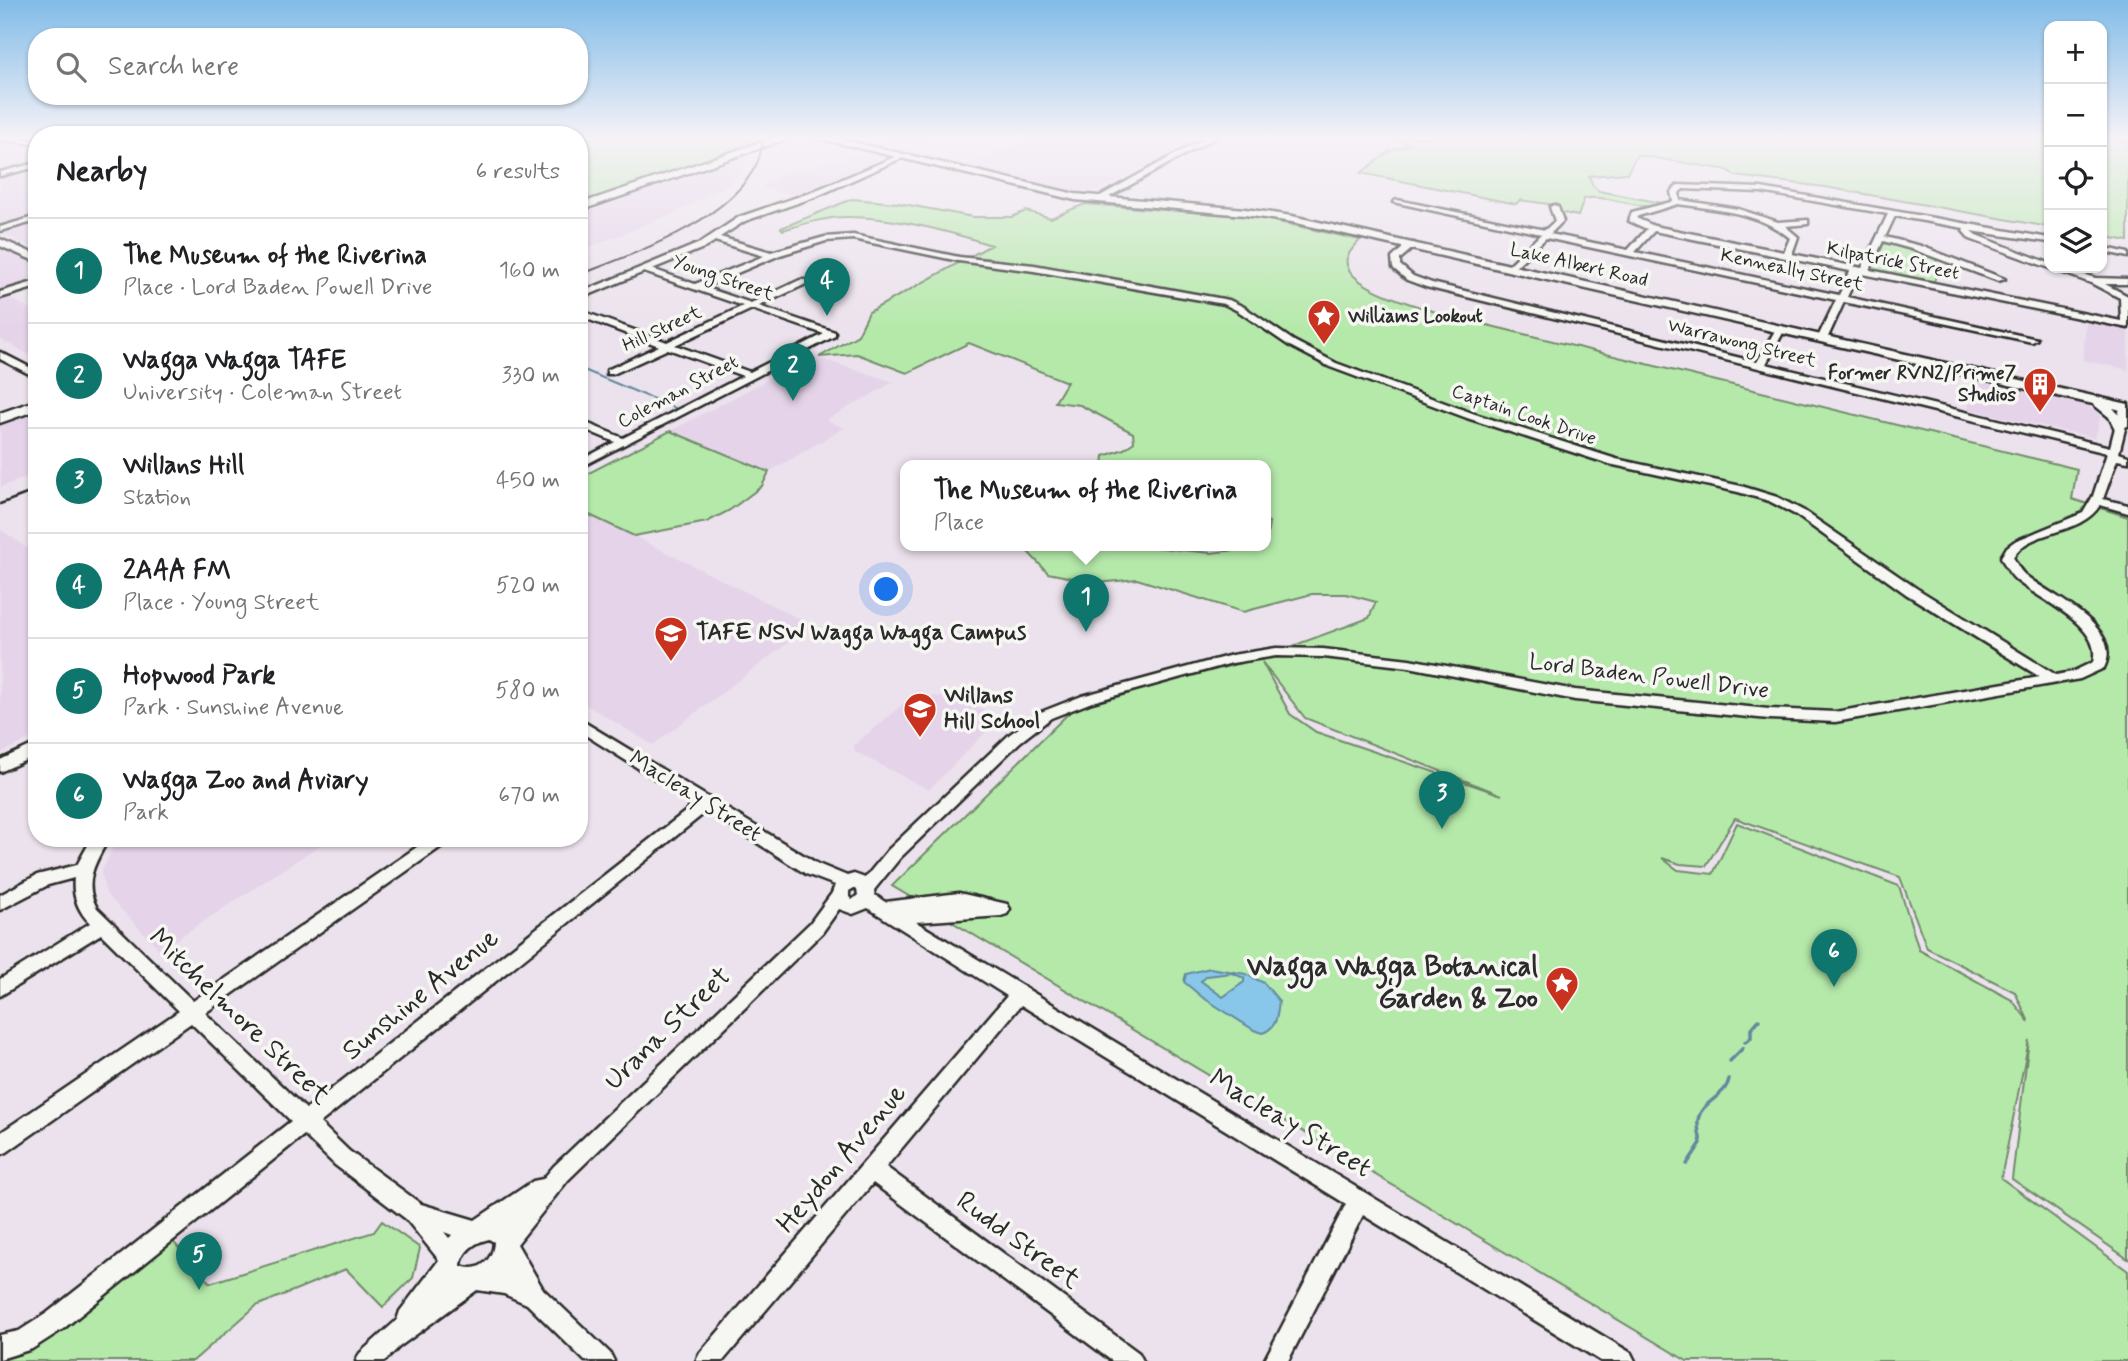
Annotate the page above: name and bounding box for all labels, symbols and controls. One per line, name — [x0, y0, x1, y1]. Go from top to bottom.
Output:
map controls — [2044, 21, 2107, 273]
button: + — [2044, 21, 2107, 84]
search box — [28, 28, 588, 105]
icon: search — [52, 48, 90, 86]
text: Search here — [108, 50, 239, 84]
button: − — [2044, 84, 2107, 147]
button: locate — [2044, 147, 2107, 210]
text: Nearby — [56, 152, 147, 191]
text: 6 results — [476, 157, 560, 187]
button: layers — [2044, 210, 2107, 273]
street label: Kilpatrick Street — [1825, 236, 1961, 286]
street label: Lake Albert Road — [1508, 237, 1650, 293]
text: The Museum of the Riverina — [123, 239, 427, 273]
street label: Kenneally Street — [1718, 243, 1866, 297]
street label: Young Street — [668, 249, 777, 309]
text: 1 — [74, 256, 84, 286]
text: 160 m — [499, 256, 560, 286]
pin: 4 — [804, 258, 850, 316]
text: Place · Lord Baden Powell Drive — [123, 273, 433, 303]
place icon: Williams Lookout — [1305, 297, 1343, 346]
street label: Hill Street — [618, 300, 706, 358]
place label: Williams Lookout — [1347, 304, 1483, 329]
street label: Warrawong Street — [1665, 312, 1819, 376]
pin: 2 — [770, 343, 816, 401]
text: Wagga Wagga TAFE — [123, 344, 346, 378]
street label: Coleman Street — [613, 350, 743, 434]
text: 2 — [73, 361, 85, 391]
text: 330 m — [502, 361, 560, 391]
place label: Former RVN2/Prime7 Studios — [1828, 361, 2016, 408]
building icon: Former RVN2/Prime7 Studios — [2021, 365, 2059, 414]
text: University · Coleman Street — [123, 378, 402, 408]
street label: Captain Cook Drive — [1448, 378, 1600, 452]
text: Willans Hill — [123, 449, 244, 483]
popup — [900, 460, 1271, 551]
text: 3 — [74, 466, 84, 496]
text: 450 m — [496, 466, 560, 496]
text: The Museum of the Riverina — [934, 474, 1237, 508]
text: Station — [123, 483, 191, 513]
text: Place — [934, 508, 984, 538]
text: 2AAA FM — [123, 554, 231, 588]
text: 4 — [72, 571, 86, 601]
text: 520 m — [496, 571, 560, 601]
your location — [869, 572, 903, 606]
pin: 1 — [1063, 574, 1109, 632]
text: Place · Young Street — [123, 588, 319, 618]
school or university icon: TAFE NSW Wagga Wagga Campus — [652, 614, 690, 663]
place label: TAFE NSW Wagga Wagga Campus — [696, 618, 1026, 651]
street label: Lord Baden Powell Drive — [1527, 647, 1771, 707]
text: Hopwood Park — [123, 659, 275, 693]
text: 5 — [72, 676, 86, 706]
text: 580 m — [495, 676, 560, 706]
place label: Willans Hill School — [943, 681, 1040, 737]
school or university icon: Willans Hill School — [901, 690, 939, 739]
text: Park · Sunshine Avenue — [123, 693, 344, 723]
street label: Macleay Street — [623, 744, 767, 850]
text: Wagga Zoo and Aviary — [123, 764, 368, 798]
pin: 3 — [1419, 771, 1465, 829]
text: 6 — [73, 781, 85, 811]
text: 670 m — [498, 781, 560, 811]
text: Park — [123, 798, 169, 828]
street label: Mitchelmore Street — [140, 920, 339, 1114]
street label: Sunshine Avenue — [335, 920, 507, 1070]
pin: 6 — [1811, 929, 1857, 987]
place label: Wagga Wagga Botanical Garden & Zoo — [1247, 949, 1538, 1018]
street label: Urana Street — [596, 959, 740, 1099]
place icon: Wagga Wagga Botanical Garden & Zoo — [1543, 964, 1581, 1013]
street label: Macleay Street — [1202, 1061, 1378, 1187]
street label: Heydon Avenue — [769, 1076, 915, 1242]
street label: Rudd Street — [948, 1183, 1088, 1299]
pin: 5 — [176, 1232, 222, 1290]

